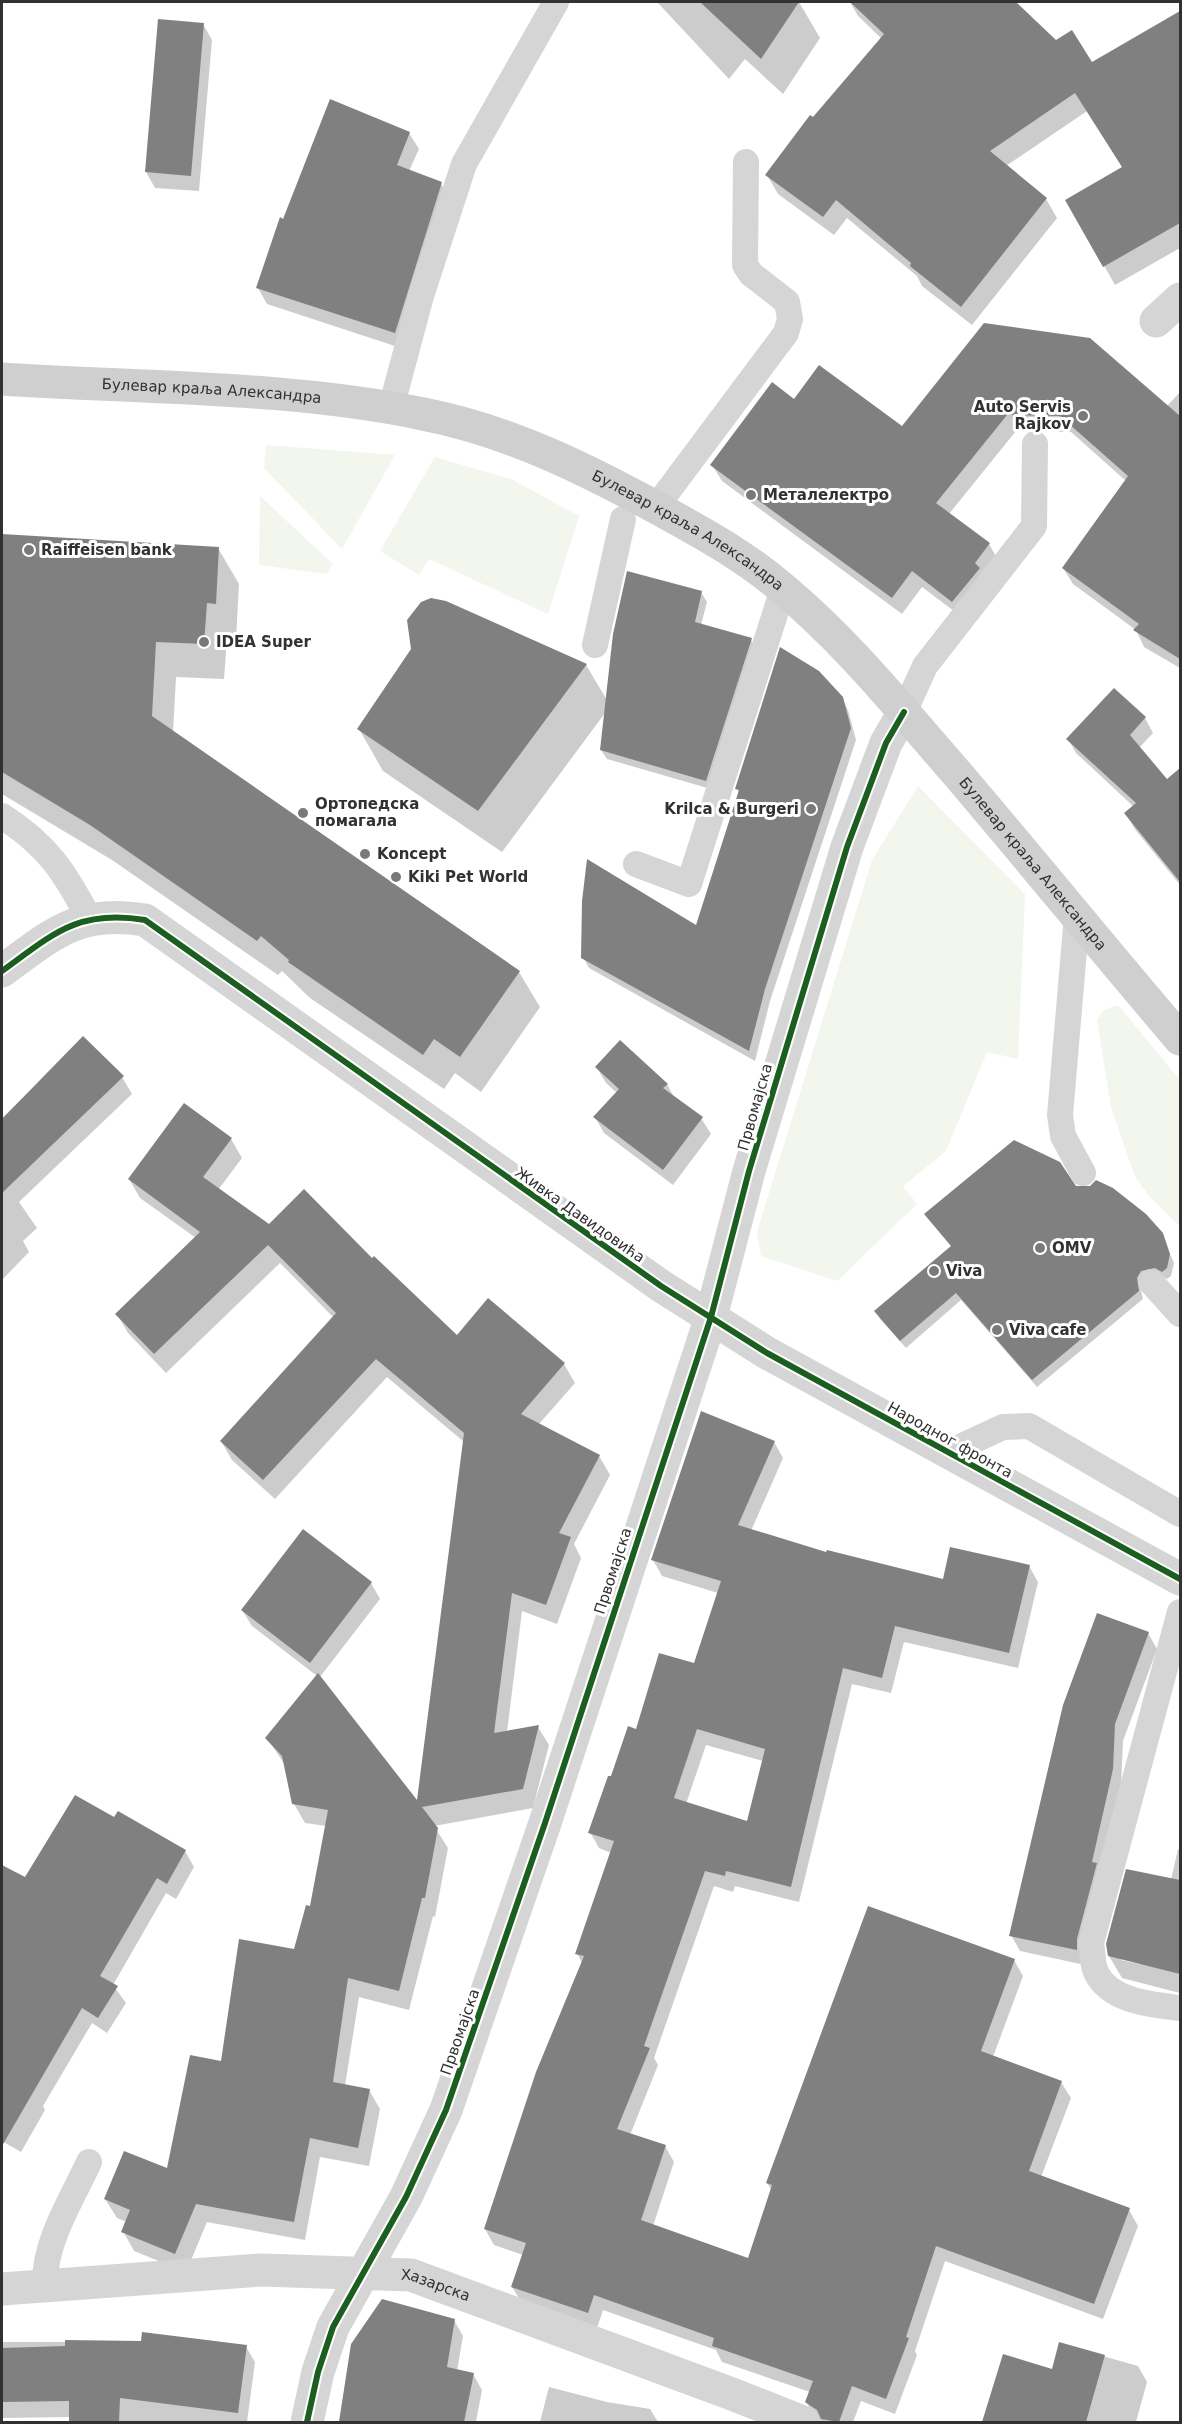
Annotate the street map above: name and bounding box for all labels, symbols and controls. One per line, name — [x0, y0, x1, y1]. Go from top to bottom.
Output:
street label: Булевар краља Александра — [101, 375, 322, 407]
place label: Auto Servis Rajkov — [974, 398, 1071, 433]
marker: Auto Servis Rajkov — [1076, 409, 1090, 423]
street label: Булевар краља Александра — [589, 466, 787, 594]
place label: Металелектро — [763, 486, 889, 504]
marker: Металелектро — [744, 488, 758, 502]
place label: Raiffeisen bank — [41, 541, 173, 559]
marker: Raiffeisen bank — [22, 543, 36, 557]
place label: IDEA Super — [216, 633, 312, 651]
marker: IDEA Super — [197, 635, 211, 649]
street label: Булевар краља Александра — [955, 774, 1110, 954]
place label: Ортопедска помагала — [315, 795, 419, 830]
place label: Krilca & Burgeri — [664, 800, 799, 818]
marker: Krilca & Burgeri — [804, 802, 818, 816]
marker: Ортопедска помагала — [296, 806, 310, 820]
place label: Koncept — [377, 845, 446, 863]
marker: Koncept — [358, 847, 372, 861]
place label: Kiki Pet World — [408, 868, 528, 886]
marker: Kiki Pet World — [389, 870, 403, 884]
street label: Првомајска — [734, 1061, 776, 1153]
street label: Живка Давидовића — [512, 1163, 648, 1267]
place label: OMV — [1052, 1239, 1092, 1257]
marker: OMV — [1033, 1241, 1047, 1255]
place label: Viva — [946, 1262, 982, 1280]
marker: Viva — [927, 1264, 941, 1278]
place label: Viva cafe — [1009, 1321, 1086, 1339]
marker: Viva cafe — [990, 1323, 1004, 1337]
street label: Народног фронта — [884, 1398, 1016, 1482]
street label: Првомајска — [591, 1525, 635, 1617]
street label: Првомајска — [437, 1987, 483, 2077]
street label: Хазарска — [401, 2266, 473, 2305]

